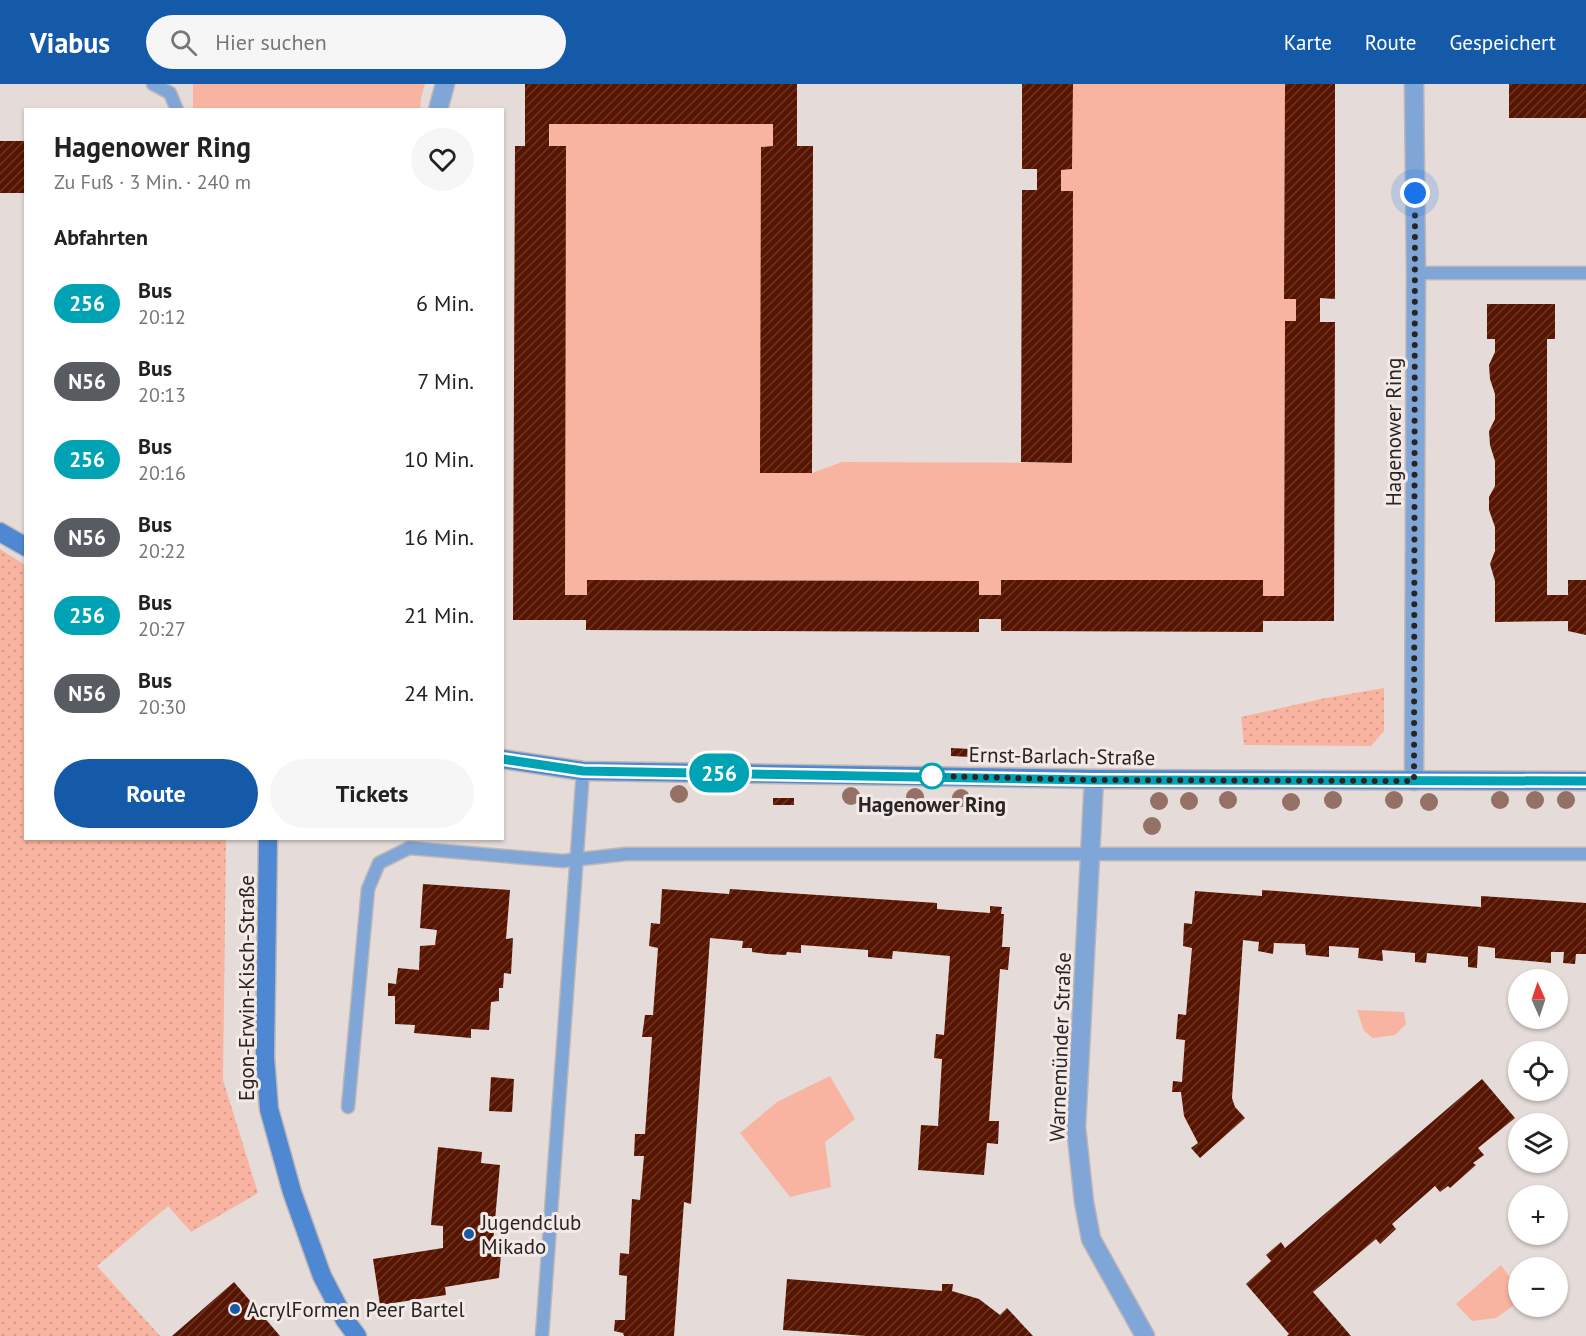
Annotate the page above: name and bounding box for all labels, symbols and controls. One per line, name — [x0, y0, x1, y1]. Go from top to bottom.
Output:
search box — [146, 15, 566, 69]
text: Viabus — [30, 24, 110, 61]
icon: search — [167, 26, 200, 59]
text: Hier suchen — [215, 28, 327, 56]
text: Karte — [1284, 29, 1332, 56]
text: Route — [1365, 29, 1416, 56]
text: Gespeichert — [1449, 29, 1556, 56]
text: Hagenower Ring — [54, 128, 251, 165]
button: heart — [411, 128, 474, 191]
text: Zu Fuß · 3 Min. · 240 m — [54, 169, 251, 195]
your location — [1400, 178, 1430, 208]
text: Abfahrten — [54, 223, 148, 251]
text: Bus — [138, 276, 172, 304]
text: 6 Min. — [416, 289, 474, 317]
text: 256 — [69, 290, 105, 317]
text: 20:12 — [138, 304, 186, 330]
text: Bus — [138, 354, 172, 382]
street label: Hagenower Ring — [1380, 358, 1407, 506]
text: 7 Min. — [417, 367, 474, 395]
text: N56 — [68, 368, 106, 395]
text: 20:13 — [138, 382, 186, 408]
text: Bus — [138, 432, 172, 460]
text: 10 Min. — [404, 445, 474, 473]
text: 256 — [69, 446, 105, 473]
text: 20:16 — [138, 460, 186, 486]
text: Bus — [138, 510, 172, 538]
text: 16 Min. — [404, 523, 474, 551]
text: N56 — [68, 524, 106, 551]
text: 20:22 — [138, 538, 186, 564]
text: Bus — [138, 588, 172, 616]
text: 21 Min. — [404, 601, 474, 629]
text: 256 — [69, 602, 105, 629]
text: 20:27 — [138, 616, 186, 642]
text: Bus — [138, 666, 172, 694]
text: 24 Min. — [404, 679, 474, 707]
text: N56 — [68, 680, 106, 707]
text: 20:30 — [138, 694, 186, 720]
street label: Ernst-Barlach-Straße — [969, 741, 1155, 771]
line badge: 256 — [684, 754, 754, 792]
button: Route — [54, 759, 258, 828]
button: Tickets — [270, 759, 474, 828]
text: 256 — [701, 760, 737, 787]
marker: Hagenower Ring — [919, 763, 945, 789]
place label: Hagenower Ring — [858, 791, 1006, 818]
street label: Egon-Erwin-Kisch-Straße — [233, 875, 260, 1101]
street label: Warnemünder Straße — [1043, 952, 1077, 1142]
north arrow — [1508, 969, 1568, 1029]
map controls — [1508, 969, 1568, 1317]
button: locate — [1508, 1041, 1568, 1101]
button: layers — [1508, 1113, 1568, 1173]
button: + — [1508, 1185, 1568, 1245]
place label: Jugendclub Mikado — [480, 1209, 581, 1260]
marker: Jugendclub Mikado — [462, 1227, 476, 1241]
button: − — [1508, 1257, 1568, 1317]
place label: AcrylFormen Peer Bartel — [247, 1296, 465, 1323]
marker: AcrylFormen Peer Bartel — [228, 1302, 242, 1316]

